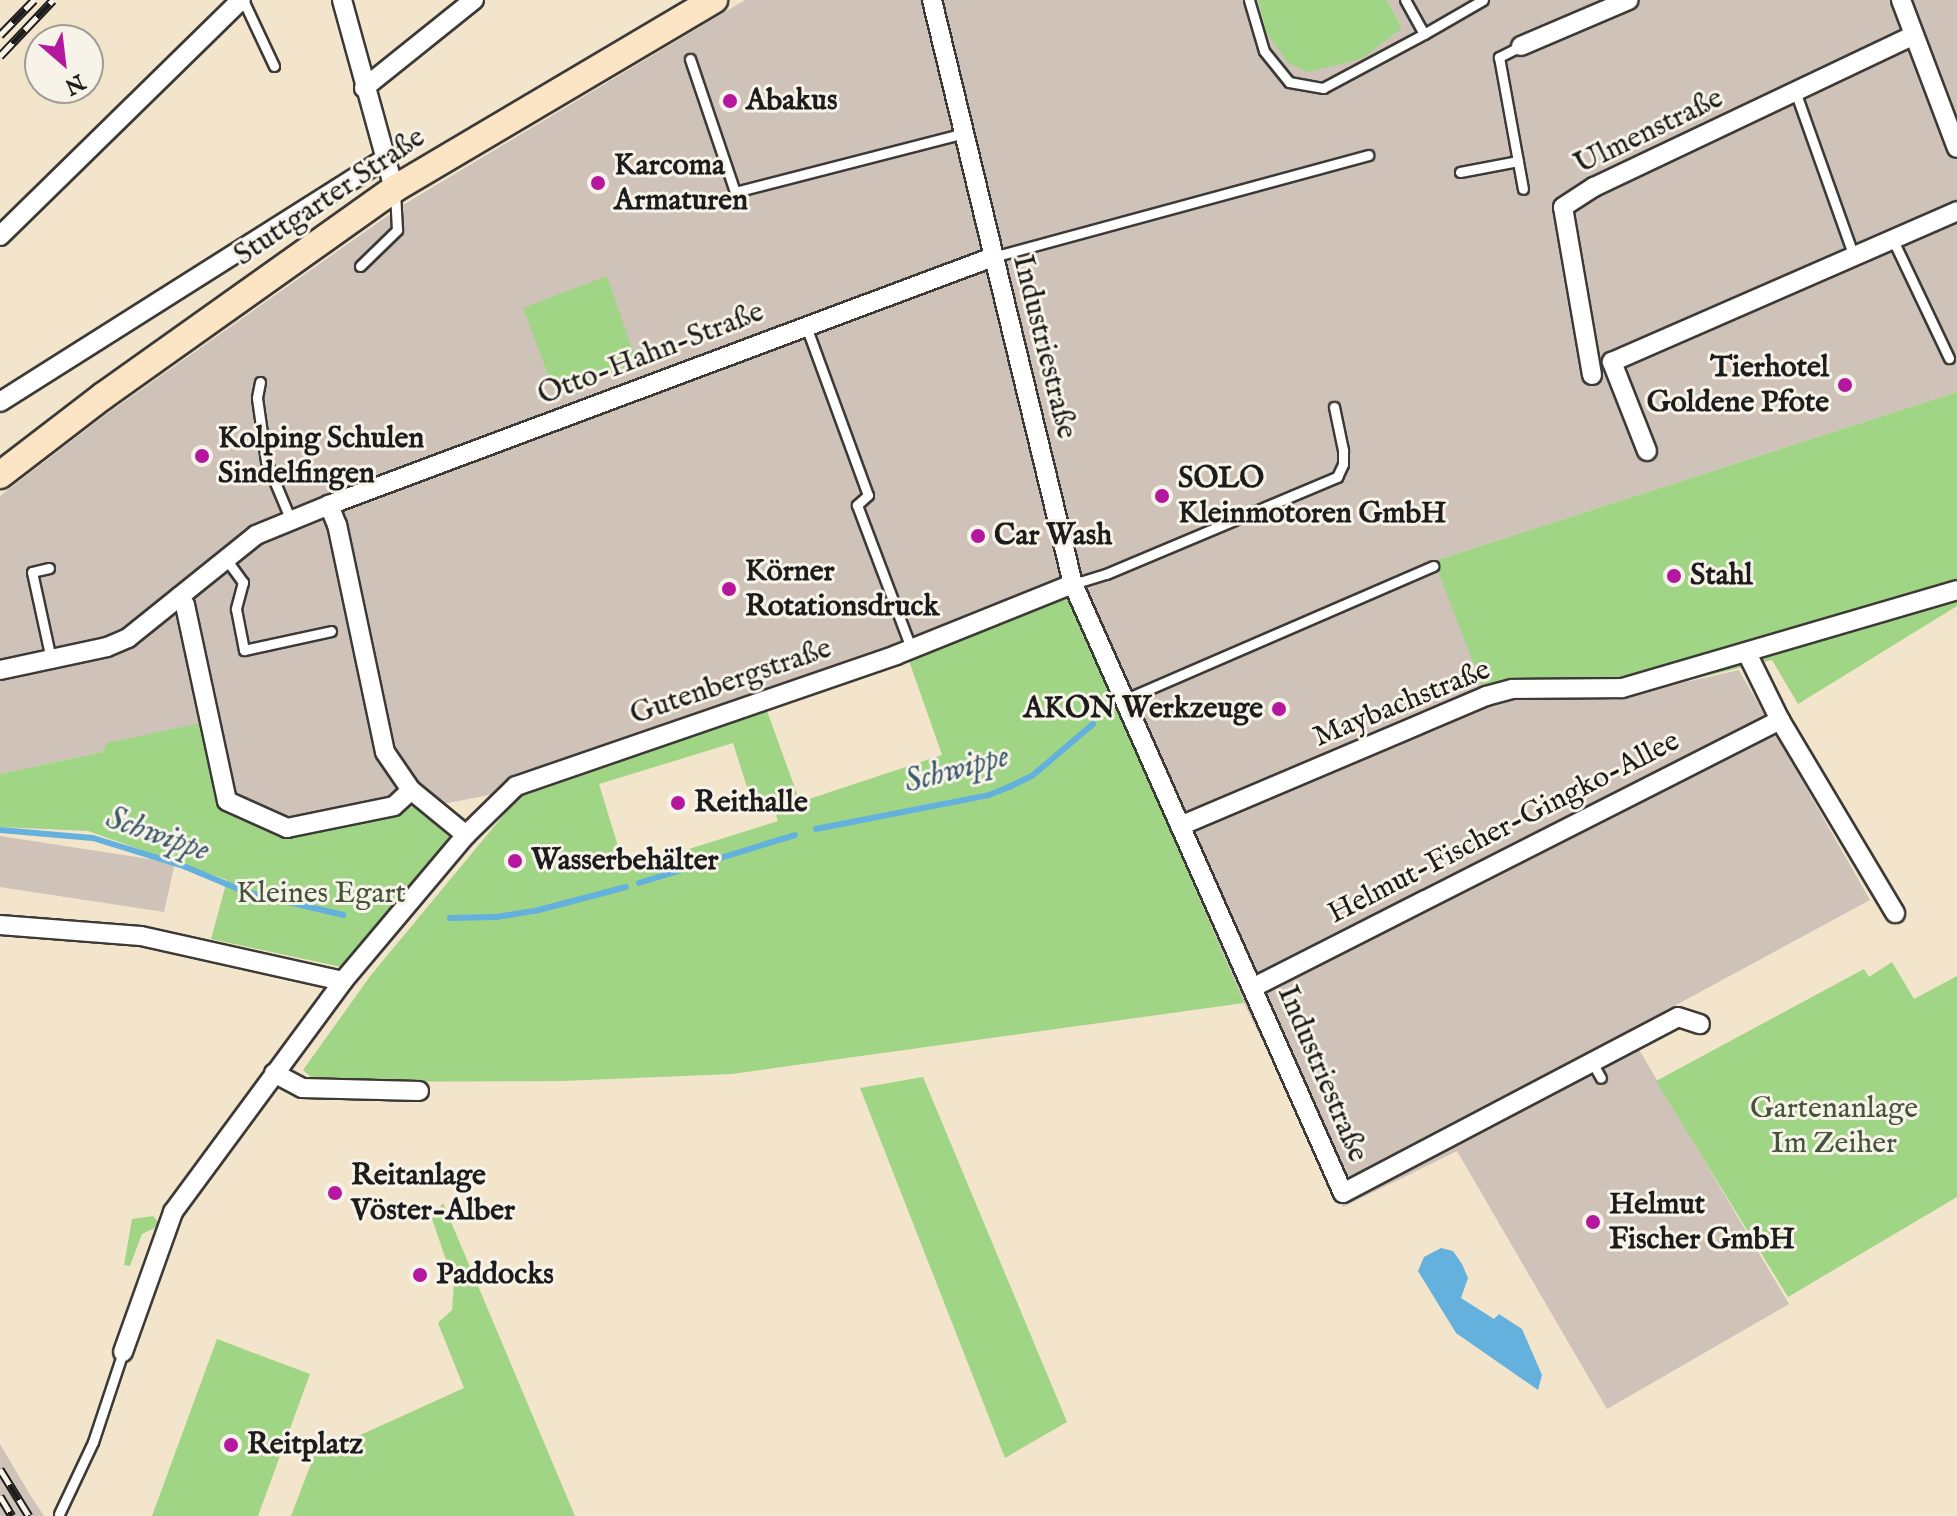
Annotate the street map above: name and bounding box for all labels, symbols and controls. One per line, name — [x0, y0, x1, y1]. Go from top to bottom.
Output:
north arrow — [24, 24, 104, 104]
text: N — [59, 67, 89, 100]
street label: Ulmenstraße — [1569, 81, 1729, 183]
place label: Abakus — [746, 83, 837, 119]
marker: Abakus — [721, 92, 739, 110]
street label: Stuttgarter Straße — [228, 120, 432, 274]
place label: Karcoma Armaturen — [614, 148, 748, 218]
marker: Karcoma Armaturen — [589, 174, 607, 192]
street label: Industriestraße — [1004, 251, 1084, 443]
street label: Otto-Hahn-Straße — [533, 294, 769, 414]
place label: Tierhotel Goldene Pfote — [1647, 350, 1829, 420]
marker: Tierhotel Goldene Pfote — [1836, 376, 1854, 394]
place label: Kolping Schulen Sindelfingen — [218, 421, 424, 492]
marker: Kolping Schulen Sindelfingen — [193, 447, 211, 465]
place label: SOLO Kleinmotoren GmbH — [1178, 461, 1447, 532]
marker: SOLO Kleinmotoren GmbH — [1153, 487, 1171, 505]
place label: Car Wash — [994, 518, 1112, 554]
marker: Car Wash — [969, 527, 987, 545]
place label: Körner Rotationsdruck — [745, 554, 939, 624]
place label: Stahl — [1690, 558, 1753, 594]
marker: Stahl — [1665, 567, 1683, 585]
marker: Körner Rotationsdruck — [720, 580, 738, 598]
street label: Gutenbergstraße — [626, 631, 836, 733]
street label: Maybachstraße — [1308, 652, 1496, 756]
place label: AKON Werkzeuge — [1024, 691, 1263, 727]
marker: AKON Werkzeuge — [1270, 700, 1288, 718]
street label: Helmut-Fischer-Gingko-Allee — [1322, 724, 1686, 932]
water label: Schwippe — [901, 739, 1013, 803]
place label: Reithalle — [694, 785, 808, 821]
marker: Reithalle — [669, 794, 687, 812]
water label: Schwippe — [100, 800, 214, 872]
place label: Wasserbehälter — [531, 843, 719, 879]
marker: Wasserbehälter — [506, 852, 524, 870]
park label: Kleines Egart — [236, 876, 406, 912]
street label: Industriestraße — [1269, 980, 1375, 1168]
park label: Gartenanlage Im Zeiher — [1750, 1091, 1918, 1162]
place label: Reitanlage Vöster-Alber — [351, 1158, 515, 1228]
marker: Reitanlage Vöster-Alber — [326, 1184, 344, 1202]
place label: Helmut Fischer GmbH — [1609, 1187, 1795, 1258]
marker: Helmut Fischer GmbH — [1584, 1213, 1602, 1231]
place label: Paddocks — [436, 1257, 554, 1293]
marker: Paddocks — [411, 1266, 429, 1284]
place label: Reitplatz — [247, 1427, 363, 1463]
marker: Reitplatz — [222, 1436, 240, 1454]

